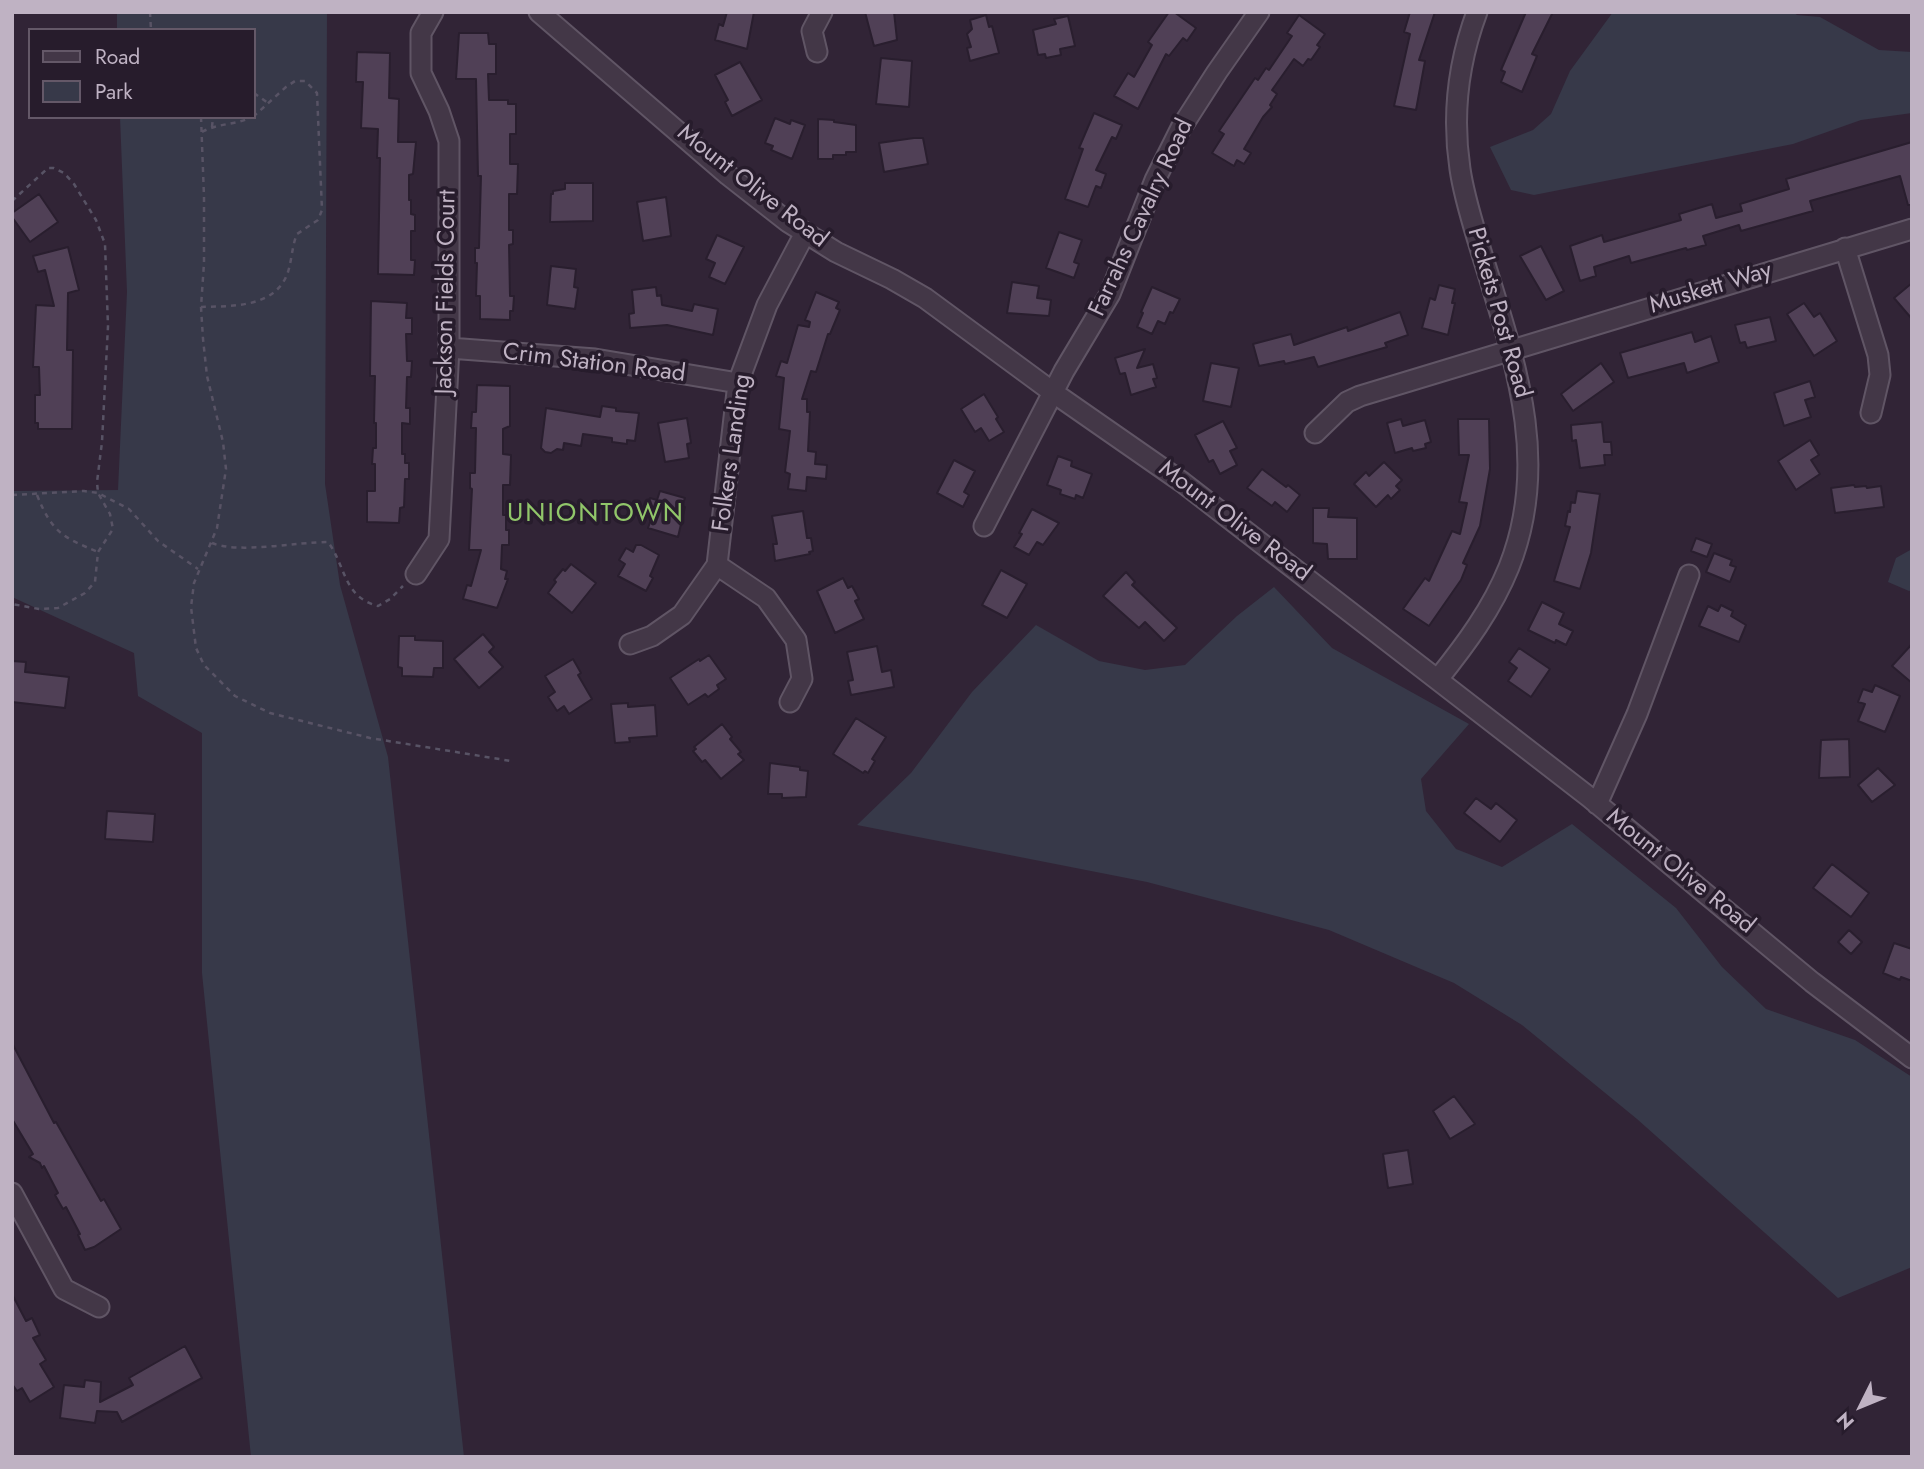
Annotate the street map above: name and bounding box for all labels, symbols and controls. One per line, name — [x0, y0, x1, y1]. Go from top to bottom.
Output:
legend — [28, 28, 256, 119]
text: Road — [95, 42, 140, 72]
text: Park — [95, 77, 132, 107]
street label: Farrahs Cavalry Road — [1084, 115, 1200, 321]
street label: Mount Olive Road — [671, 119, 833, 255]
street label: Jackson Fields Court — [431, 189, 463, 395]
street label: Pickets Post Road — [1460, 224, 1536, 402]
street label: Muskett Way — [1646, 257, 1776, 321]
street label: Crim Station Road — [501, 338, 687, 390]
street label: Folkers Landing — [708, 372, 758, 534]
street label: Mount Olive Road — [1152, 455, 1316, 589]
district label: UNIONTOWN — [508, 499, 684, 531]
street label: Mount Olive Road — [1600, 803, 1760, 941]
north arrow — [1826, 1371, 1896, 1441]
text: N — [1830, 1406, 1860, 1435]

